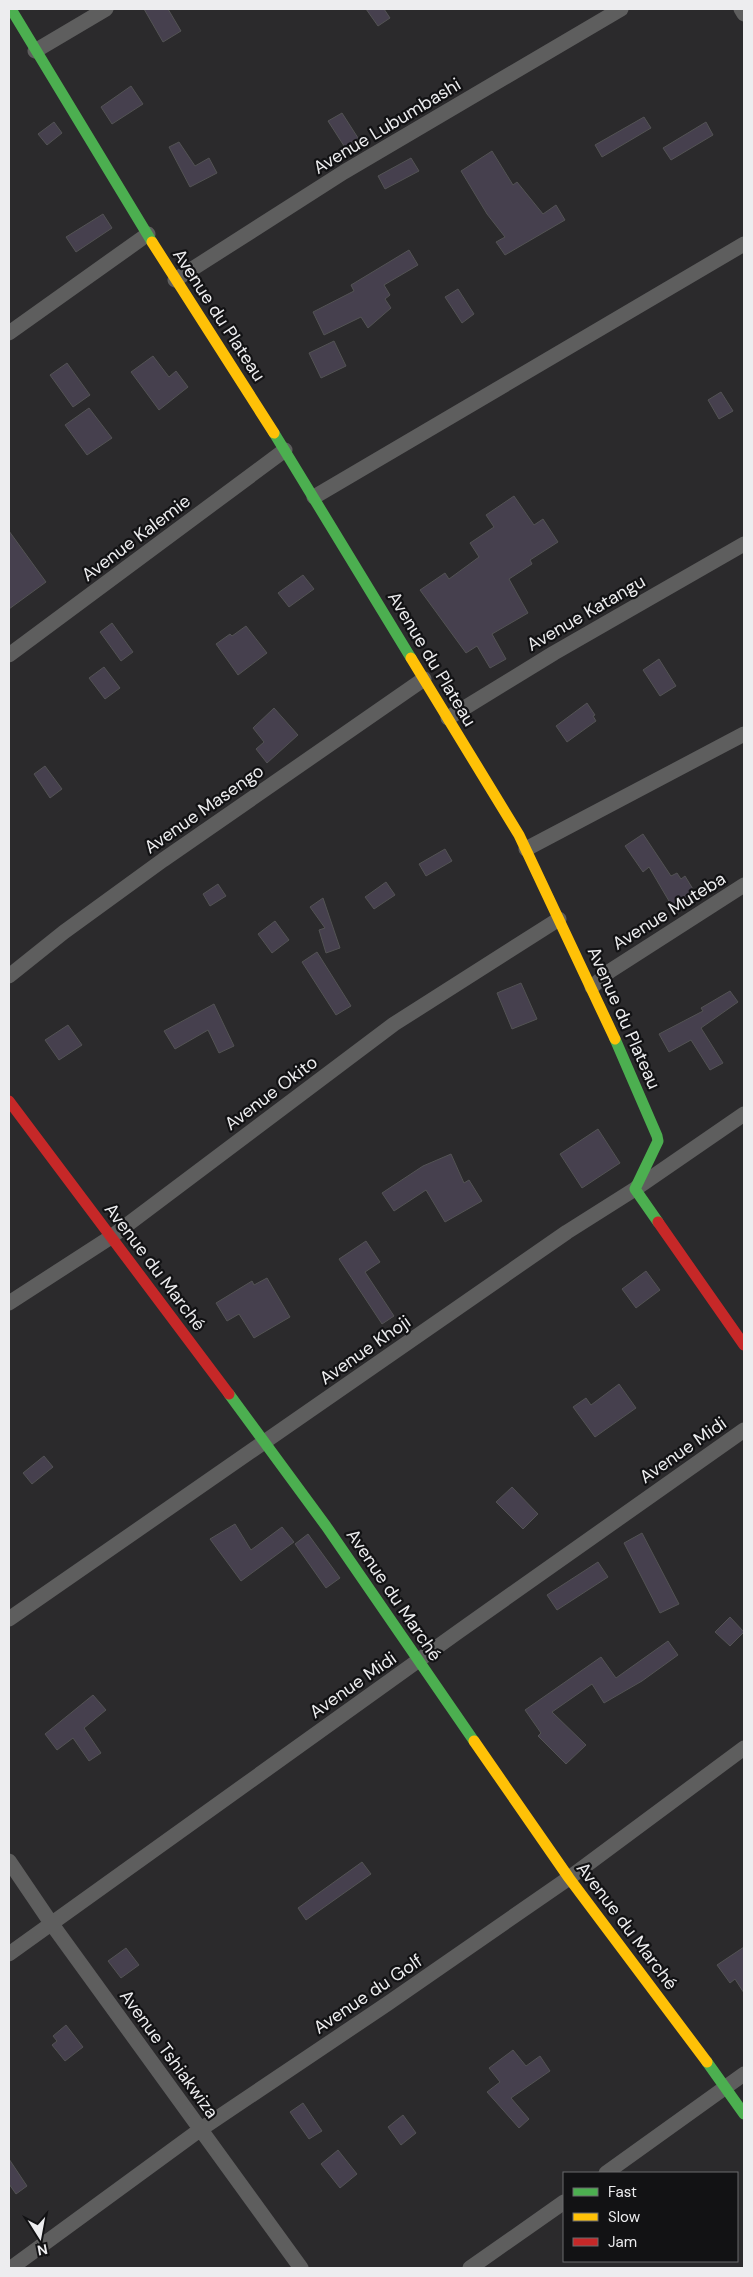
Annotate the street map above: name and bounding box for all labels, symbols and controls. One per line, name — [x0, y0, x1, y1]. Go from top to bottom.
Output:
street label: Avenue Lubumbashi — [309, 72, 465, 180]
street label: Avenue du Plateau — [167, 244, 271, 386]
street label: Avenue Kalemie — [77, 489, 195, 587]
street label: Avenue Katangu — [522, 569, 650, 657]
street label: Avenue du Plateau — [382, 587, 482, 731]
street label: Avenue Masengo — [139, 759, 269, 859]
street label: Avenue Muteba — [608, 867, 730, 955]
street label: Avenue du Plateau — [582, 943, 666, 1093]
street label: Avenue Okito — [220, 1050, 322, 1136]
street label: Avenue du Marché — [99, 1198, 211, 1336]
street label: Avenue Khoji — [315, 1310, 415, 1390]
street label: Avenue Midi — [635, 1411, 731, 1489]
street label: Avenue du Marché — [341, 1524, 447, 1666]
street label: Avenue Midi — [305, 1646, 401, 1724]
street label: Avenue du Marché — [571, 1857, 683, 1995]
street label: Avenue du Golf — [309, 1949, 427, 2039]
street label: Avenue Tshiakwiza — [114, 1985, 224, 2123]
legend — [563, 2172, 738, 2262]
text: Fast — [608, 2182, 637, 2202]
text: Slow — [608, 2207, 641, 2227]
north arrow — [15, 2212, 65, 2262]
text: Jam — [608, 2232, 637, 2252]
text: N — [36, 2240, 49, 2260]

